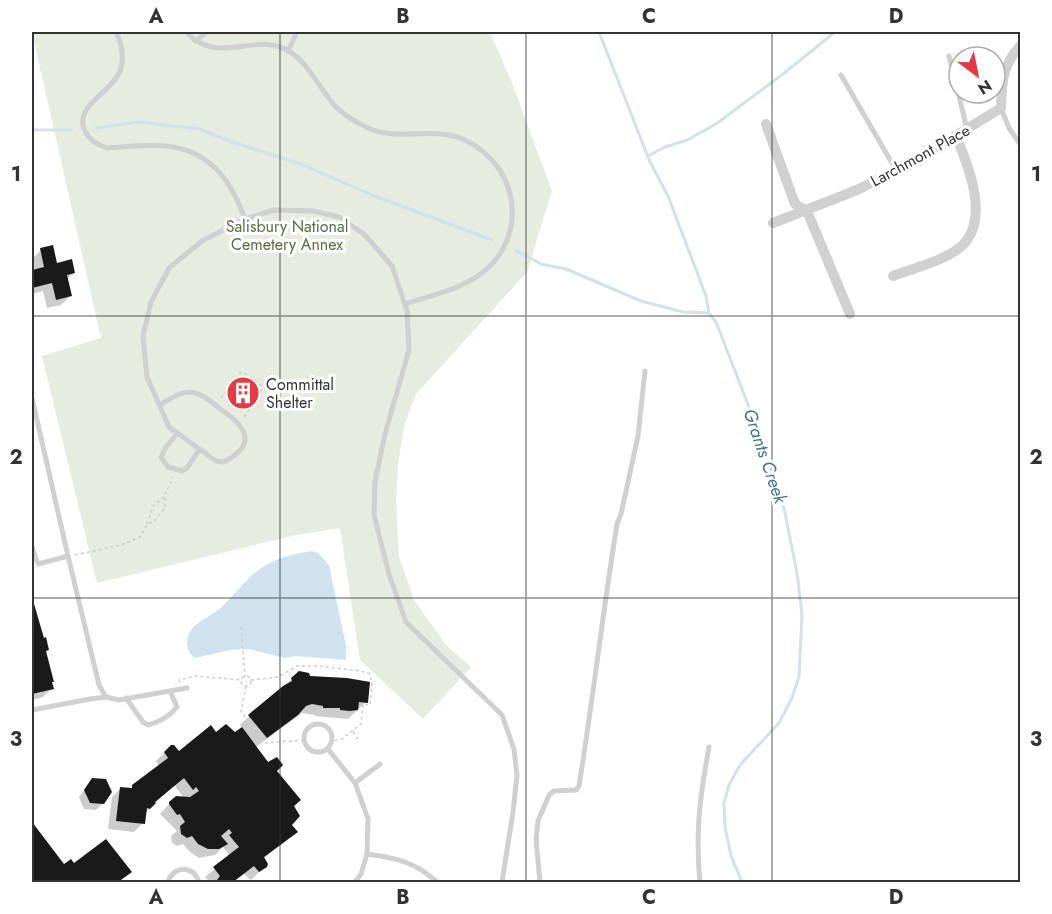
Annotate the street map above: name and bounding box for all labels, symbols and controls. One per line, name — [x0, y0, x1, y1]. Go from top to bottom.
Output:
text: A — [148, 2, 164, 31]
text: B — [396, 2, 410, 31]
text: C — [642, 2, 656, 31]
text: D — [889, 2, 903, 31]
north arrow — [947, 45, 1007, 105]
text: N — [973, 74, 996, 100]
street label: Larchmont Place — [866, 119, 974, 192]
text: 1 — [11, 160, 21, 189]
text: 1 — [1031, 160, 1041, 189]
park label: Salisbury National Cemetery Annex — [226, 215, 348, 256]
place label: Committal Shelter — [266, 373, 334, 414]
building icon: Committal Shelter — [225, 375, 261, 411]
water label: Grants Creek — [737, 405, 794, 508]
text: 2 — [9, 443, 23, 472]
text: 2 — [1029, 443, 1043, 472]
text: 3 — [10, 725, 22, 754]
text: 3 — [1030, 725, 1042, 754]
text: A — [148, 883, 164, 912]
text: B — [396, 883, 410, 912]
text: C — [642, 883, 656, 912]
text: D — [889, 883, 903, 912]

